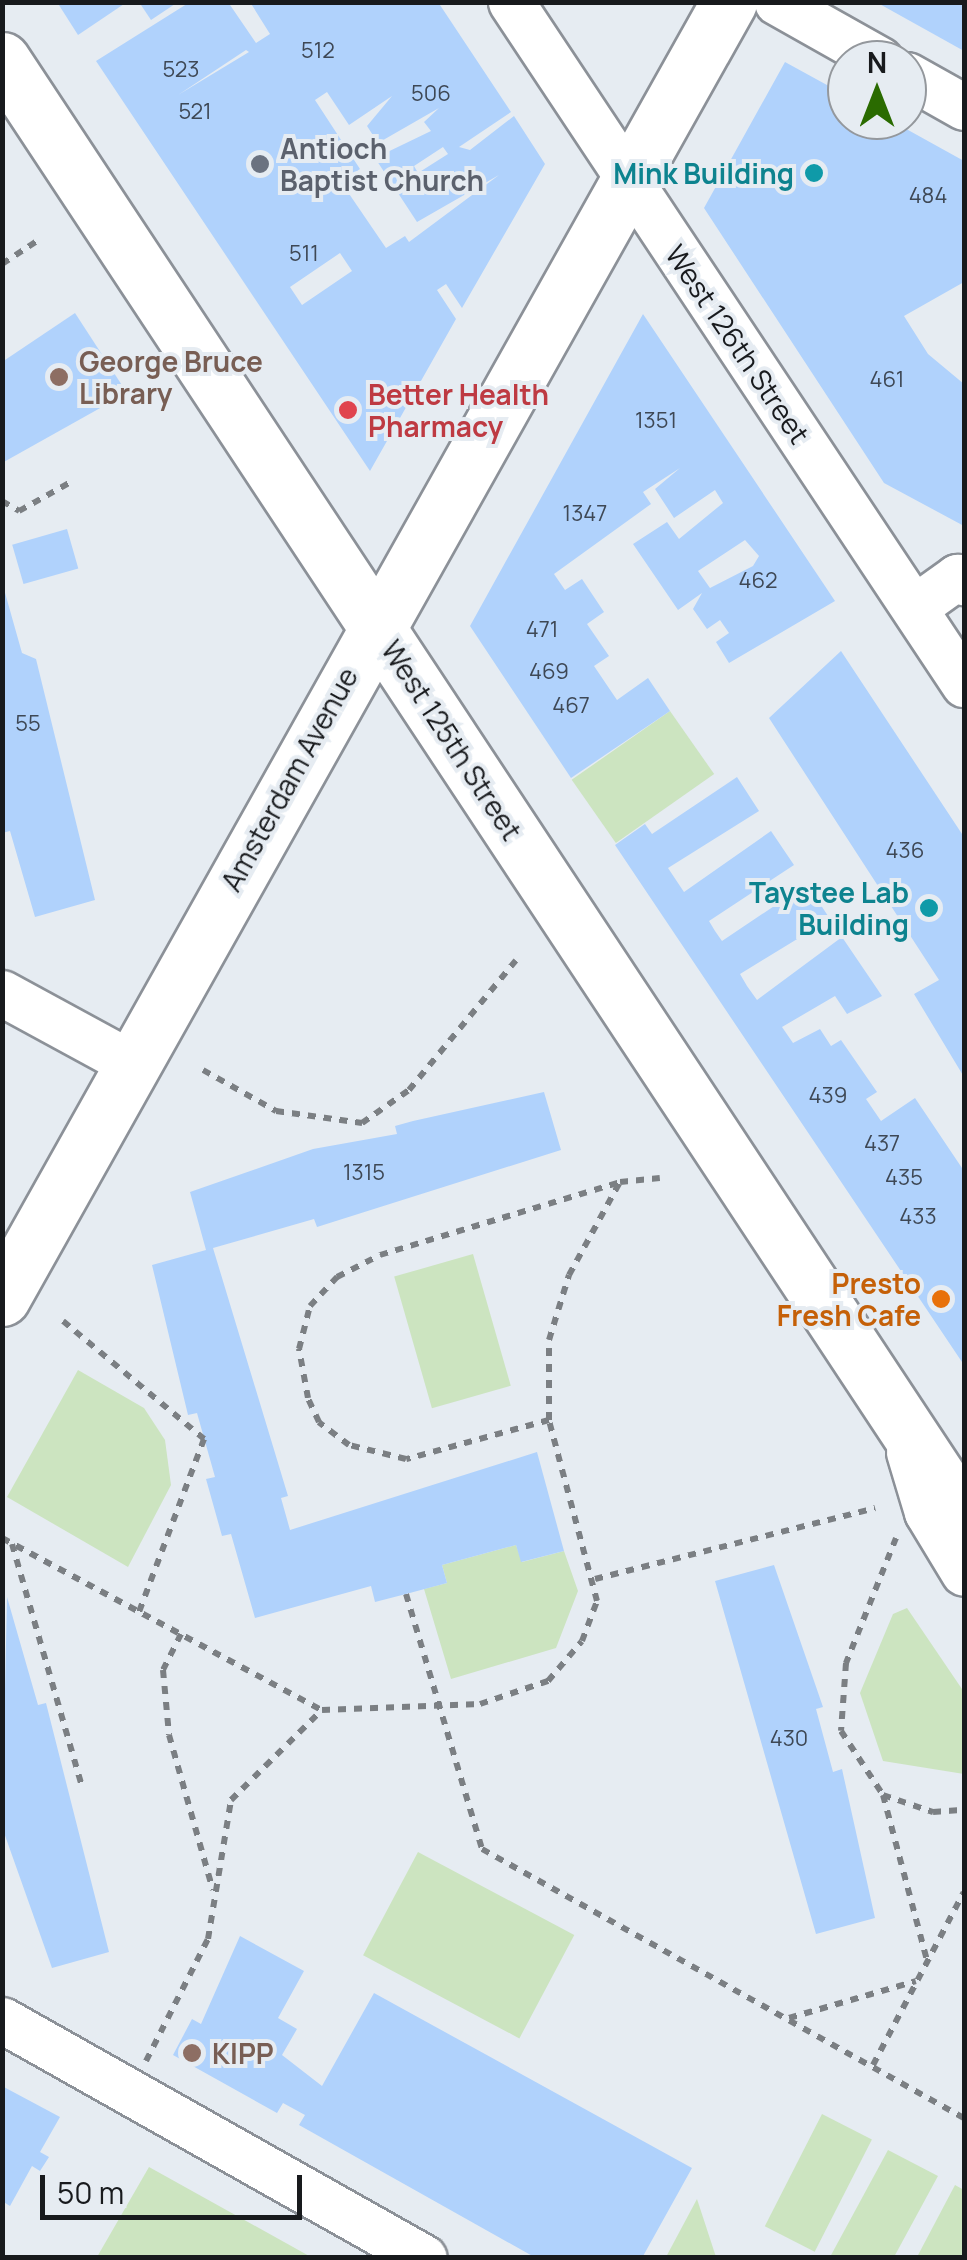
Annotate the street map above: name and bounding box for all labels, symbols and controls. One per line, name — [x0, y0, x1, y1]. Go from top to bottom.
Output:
house number: 512 — [301, 38, 335, 64]
north arrow — [827, 40, 927, 140]
text: N — [867, 43, 887, 81]
house number: 523 — [163, 57, 199, 83]
house number: 506 — [411, 81, 451, 107]
house number: 521 — [178, 99, 212, 125]
place label: Antioch Baptist Church — [280, 131, 484, 197]
marker: Antioch Baptist Church — [249, 153, 271, 175]
place label: Mink Building — [613, 156, 794, 190]
marker: Mink Building — [803, 162, 825, 184]
house number: 484 — [909, 183, 947, 209]
street label: West 126th Street — [659, 238, 817, 450]
house number: 511 — [289, 241, 319, 267]
place label: George Bruce Library — [79, 344, 263, 410]
marker: George Bruce Library — [48, 366, 70, 388]
house number: 461 — [870, 367, 904, 393]
place label: Better Health Pharmacy — [368, 377, 549, 443]
marker: Better Health Pharmacy — [337, 399, 359, 421]
house number: 1351 — [635, 408, 677, 434]
house number: 1347 — [563, 501, 607, 527]
house number: 462 — [738, 568, 778, 594]
house number: 471 — [526, 617, 558, 643]
street label: West 125th Street — [375, 634, 529, 846]
house number: 469 — [529, 659, 569, 685]
street label: Amsterdam Avenue — [214, 661, 364, 897]
house number: 467 — [552, 693, 590, 719]
house number: 55 — [15, 711, 41, 737]
house number: 436 — [886, 838, 924, 864]
place label: Taystee Lab Building — [749, 875, 909, 941]
marker: Taystee Lab Building — [918, 897, 940, 919]
house number: 439 — [809, 1083, 847, 1109]
house number: 437 — [864, 1131, 900, 1157]
house number: 1315 — [343, 1160, 385, 1186]
house number: 435 — [885, 1165, 923, 1191]
house number: 433 — [899, 1204, 937, 1230]
place label: Presto Fresh Cafe — [777, 1266, 921, 1332]
marker: Presto Fresh Cafe — [930, 1288, 952, 1310]
house number: 430 — [770, 1726, 808, 1752]
place label: KIPP — [212, 2036, 274, 2070]
marker: KIPP — [181, 2042, 203, 2064]
scale bar — [45, 2155, 308, 2217]
text: 50 m — [57, 2172, 124, 2213]

